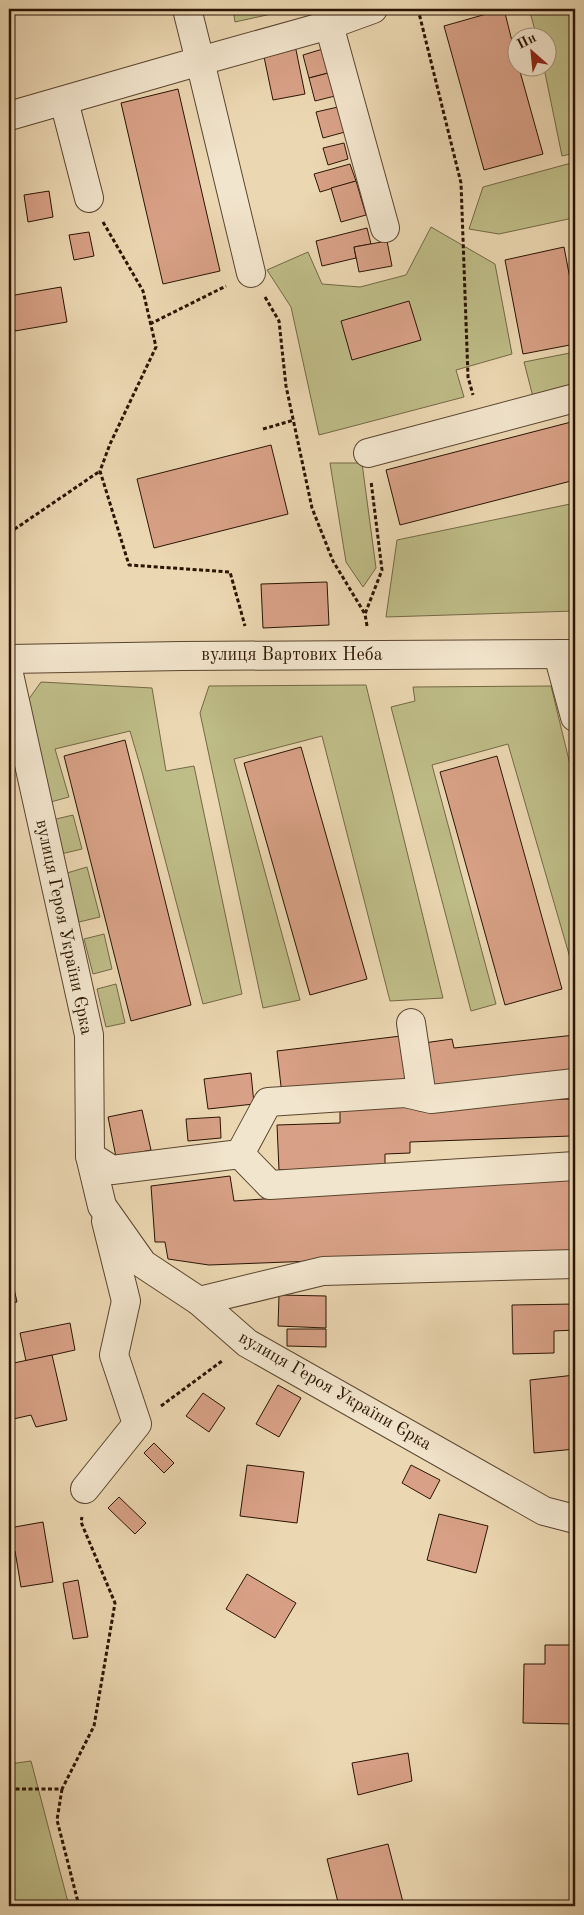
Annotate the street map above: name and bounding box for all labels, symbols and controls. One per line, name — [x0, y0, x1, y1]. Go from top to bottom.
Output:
north arrow — [506, 28, 556, 78]
text: Пн — [515, 31, 538, 52]
street label: вулиця Вартових Неба — [201, 646, 383, 664]
street label: вулиця Героя України Єрка — [32, 818, 96, 1036]
street label: вулиця Героя України Єрка — [235, 1328, 435, 1454]

